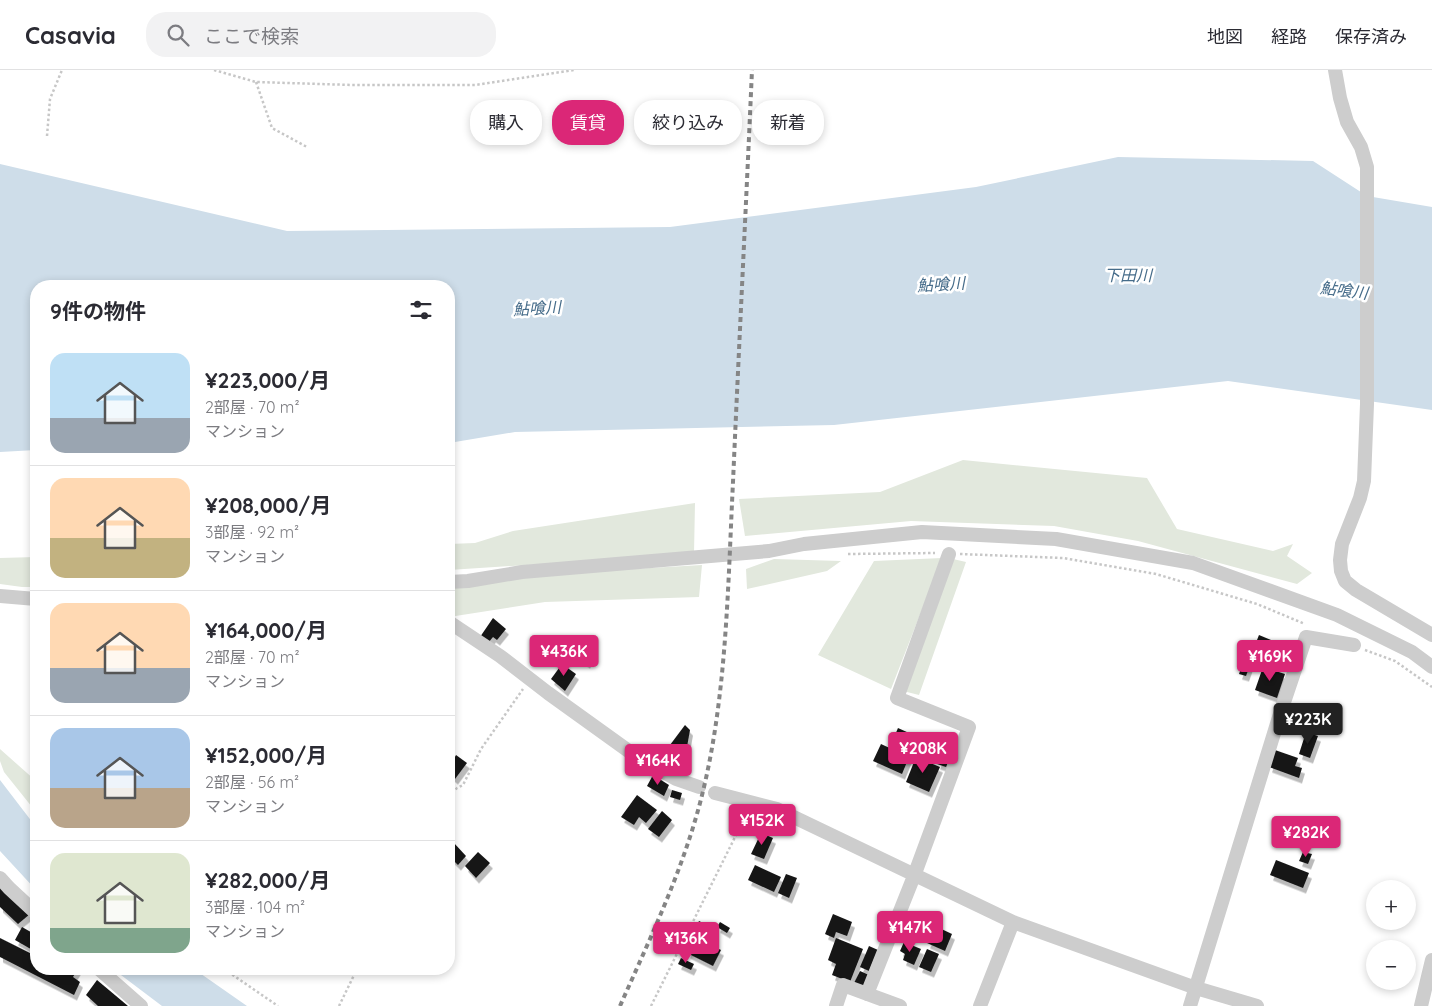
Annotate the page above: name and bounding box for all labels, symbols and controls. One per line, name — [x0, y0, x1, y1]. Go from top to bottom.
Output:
search box — [146, 12, 496, 57]
text: Casavia — [25, 20, 116, 50]
icon: search — [164, 21, 192, 49]
text: ここで検索 — [204, 24, 299, 48]
text: 地図 — [1207, 25, 1243, 48]
text: 経路 — [1271, 25, 1307, 48]
text: 保存済み — [1335, 25, 1407, 48]
chip: 購入 — [470, 100, 542, 145]
chip: 賃貸 — [552, 100, 624, 145]
chip: 絞り込み — [634, 100, 742, 145]
chip: 新着 — [752, 100, 824, 145]
water label: 下田川 — [1104, 265, 1154, 285]
water label: 鮎喰川 — [917, 273, 967, 295]
water label: 鮎喰川 — [1319, 277, 1371, 303]
icon: filters — [407, 296, 435, 324]
water label: 鮎喰川 — [513, 297, 563, 319]
text: 9件の物件 — [50, 298, 146, 324]
text: ¥223,000/月 — [205, 367, 330, 393]
icon: home — [90, 373, 150, 433]
text: 2部屋 · 70 m² — [205, 397, 299, 417]
text: マンション — [205, 421, 285, 441]
text: ¥208,000/月 — [205, 492, 331, 518]
icon: home — [90, 498, 150, 558]
text: 3部屋 · 92 m² — [205, 522, 299, 542]
text: マンション — [205, 546, 285, 566]
text: ¥164,000/月 — [205, 617, 327, 643]
icon: home — [90, 623, 150, 683]
pin: ¥436K — [529, 634, 599, 677]
pin: ¥169K — [1235, 640, 1305, 682]
text: ¥436K — [541, 641, 587, 661]
text: ¥169K — [1248, 646, 1292, 666]
text: 2部屋 · 70 m² — [205, 647, 299, 667]
text: マンション — [205, 671, 285, 691]
pin: ¥223K — [1273, 702, 1343, 745]
text: ¥223K — [1285, 709, 1331, 729]
pin: ¥208K — [888, 732, 958, 774]
text: ¥208K — [899, 738, 947, 758]
text: ¥152,000/月 — [205, 742, 327, 768]
pin: ¥164K — [623, 744, 693, 786]
icon: home — [90, 748, 150, 808]
text: ¥164K — [636, 750, 680, 770]
text: 2部屋 · 56 m² — [205, 772, 299, 792]
text: マンション — [205, 796, 285, 816]
pin: ¥152K — [727, 804, 797, 846]
text: ¥152K — [740, 810, 784, 830]
pin: ¥282K — [1271, 816, 1341, 858]
text: ¥282K — [1283, 822, 1330, 842]
text: ¥282,000/月 — [205, 867, 330, 893]
icon: home — [90, 873, 150, 933]
map controls — [1366, 880, 1416, 990]
button: + — [1366, 880, 1416, 930]
text: 3部屋 · 104 m² — [205, 897, 305, 917]
pin: ¥147K — [875, 910, 945, 953]
text: ¥147K — [888, 917, 932, 937]
text: マンション — [205, 921, 285, 941]
pin: ¥136K — [651, 922, 721, 964]
text: ¥136K — [664, 928, 708, 948]
button: − — [1366, 940, 1416, 990]

